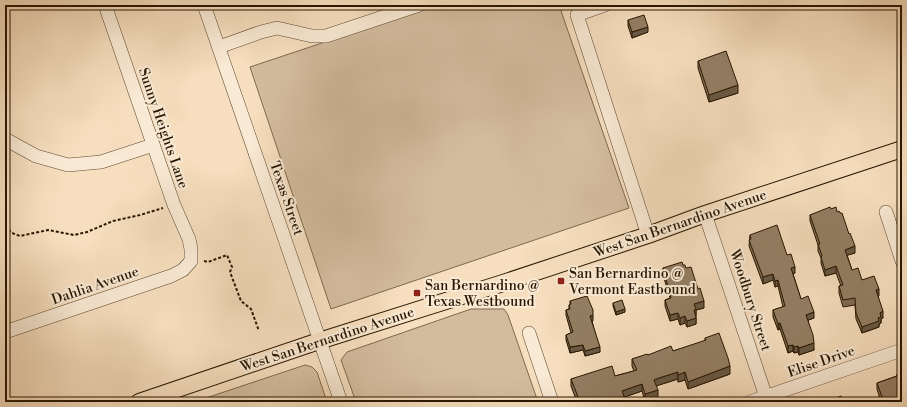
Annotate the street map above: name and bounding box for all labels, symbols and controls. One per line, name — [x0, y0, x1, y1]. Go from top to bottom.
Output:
street label: Sunny Heights Lane — [134, 66, 192, 191]
street label: Texas Street — [265, 159, 307, 238]
street label: West San Bernardino Avenue — [591, 186, 769, 262]
street label: Woodbury Street — [725, 246, 775, 353]
street label: Dahlia Avenue — [49, 263, 141, 309]
place label: San Bernardino @ Vermont Eastbound — [568, 265, 696, 299]
marker: San Bernardino @ Vermont Eastbound — [556, 276, 566, 286]
place label: San Bernardino @ Texas Westbound — [425, 277, 539, 311]
marker: San Bernardino @ Texas Westbound — [412, 288, 422, 298]
street label: West San Bernardino Avenue — [237, 303, 416, 377]
street label: Elise Drive — [785, 342, 857, 382]

